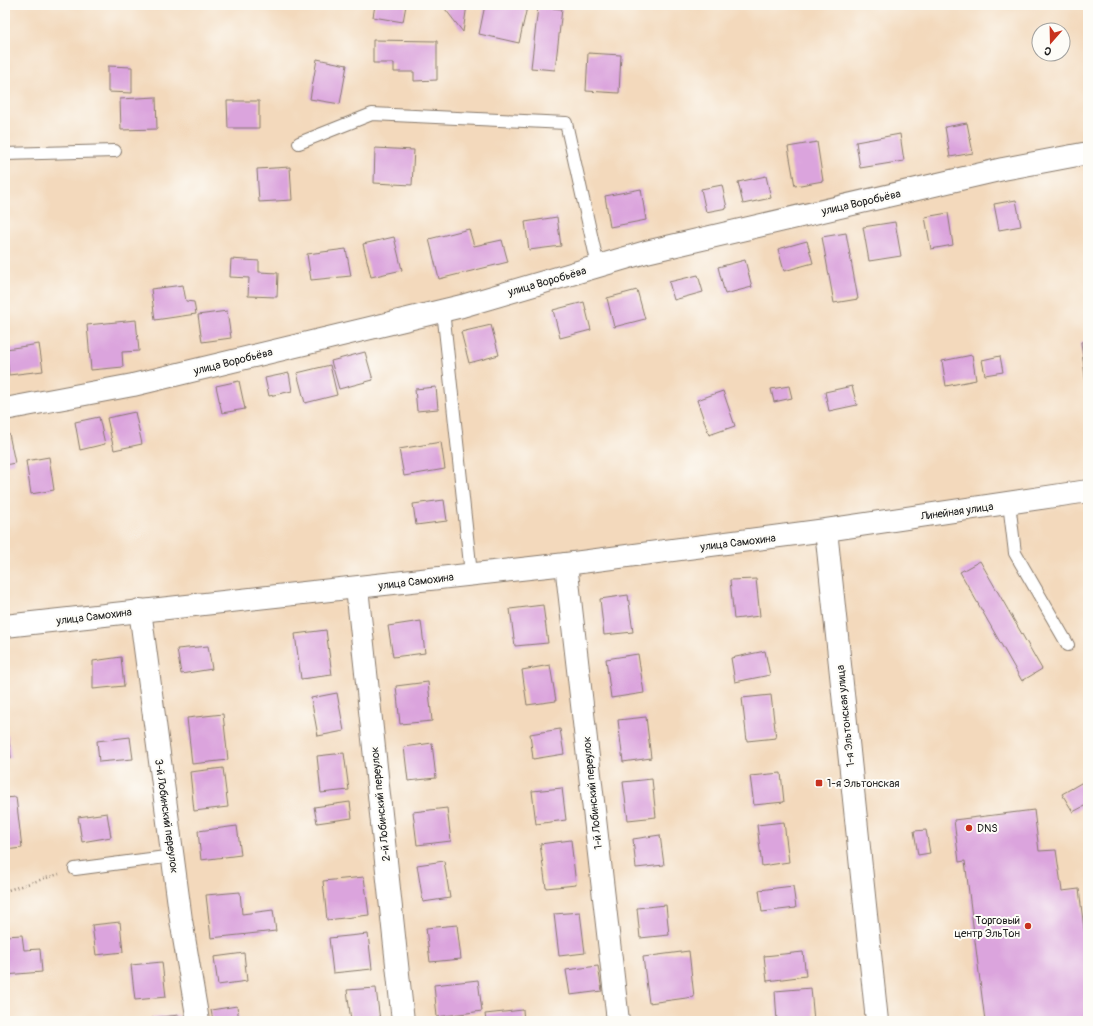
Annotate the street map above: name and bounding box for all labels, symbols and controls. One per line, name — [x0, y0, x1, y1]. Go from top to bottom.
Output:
north arrow — [1031, 22, 1071, 62]
text: С — [1042, 44, 1053, 58]
street label: улица Воробьёва — [819, 187, 902, 218]
street label: улица Воробьёва — [506, 264, 588, 299]
street label: улица Воробьёва — [191, 345, 274, 378]
street label: Линейная улица — [919, 500, 994, 523]
street label: улица Самохина — [699, 531, 776, 554]
street label: улица Самохина — [377, 570, 454, 593]
street label: улица Самохина — [55, 605, 132, 628]
street label: 1-я Эльтонская улица — [834, 664, 857, 767]
street label: 1-й Лобинский переулок — [580, 736, 605, 850]
street label: 2-й Лобинский переулок — [368, 746, 393, 862]
street label: 3-й Лобинский переулок — [152, 758, 181, 874]
place label: 1-я Эльтонская — [827, 777, 899, 790]
marker: 1-я Эльтонская — [814, 778, 824, 788]
place label: DNS — [977, 822, 998, 835]
marker: DNS — [964, 823, 974, 833]
place label: Торговый центр ЭльТон — [954, 914, 1020, 940]
marker: Торговый центр ЭльТон — [1023, 921, 1033, 931]

